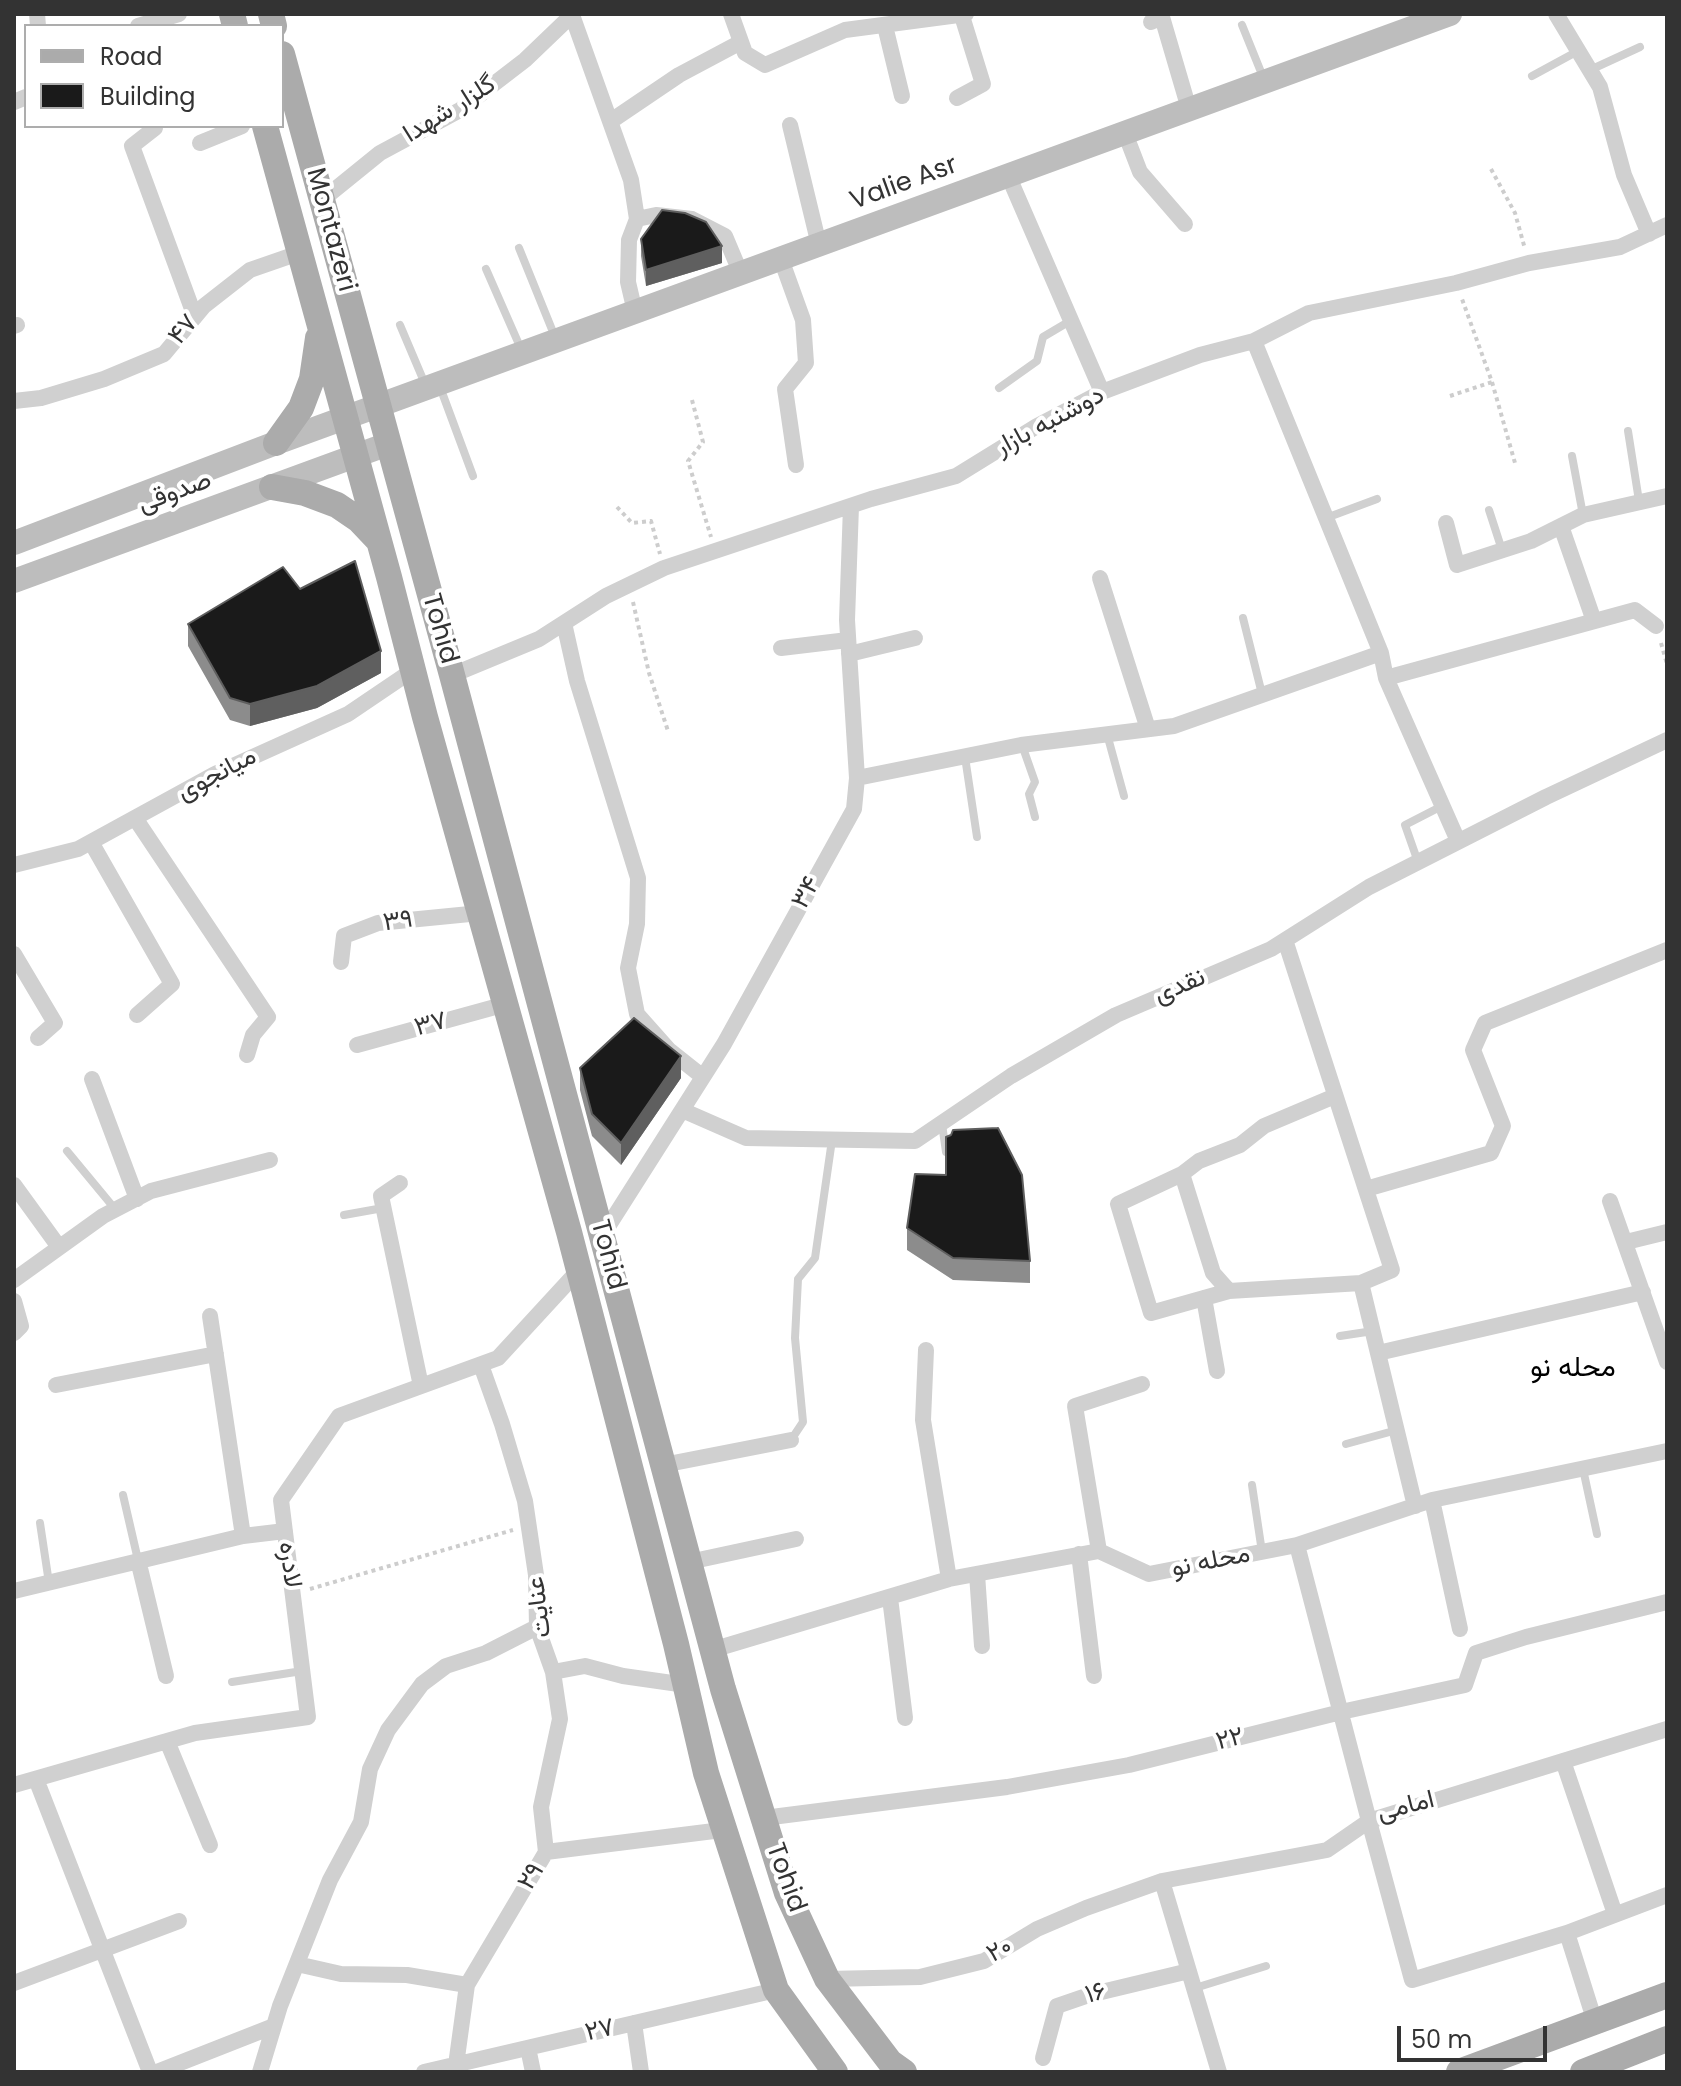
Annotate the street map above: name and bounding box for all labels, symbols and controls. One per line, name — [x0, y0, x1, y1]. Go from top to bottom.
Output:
legend — [24, 24, 284, 128]
text: Road — [100, 40, 162, 73]
street label: گلزار شهدا — [398, 69, 502, 151]
text: Building — [100, 80, 196, 113]
street label: Valie Asr — [846, 150, 962, 218]
street label: Montazeri — [299, 165, 361, 295]
street label: ۴۷ — [162, 308, 206, 352]
street label: دوشنبه بازار — [990, 380, 1110, 464]
street label: صدوقی — [134, 465, 216, 521]
street label: Tohid — [414, 590, 464, 668]
street label: میانجوی — [172, 741, 262, 809]
street label: ۳۴ — [786, 871, 828, 915]
street label: ۳۹ — [381, 904, 415, 940]
street label: نقدی — [1150, 962, 1210, 1012]
street label: ۳۷ — [411, 1006, 451, 1044]
street label: Tohid — [583, 1217, 631, 1293]
district label: محله نو — [1530, 1352, 1616, 1386]
street label: محله نو — [1169, 1539, 1253, 1585]
street label: لادره — [271, 1540, 307, 1590]
street label: عنایت — [521, 1575, 559, 1639]
street label: ۲۲ — [1213, 1722, 1247, 1758]
street label: امامی — [1374, 1785, 1438, 1829]
street label: Tohid — [758, 1839, 812, 1917]
street label: ۲۹ — [512, 1858, 552, 1896]
street label: ۲۰ — [982, 1931, 1018, 1971]
street label: ۱۶ — [1082, 1976, 1110, 2012]
scale bar — [1401, 2010, 1551, 2060]
street label: ۲۷ — [582, 2013, 618, 2049]
text: 50 m — [1411, 2023, 1472, 2056]

